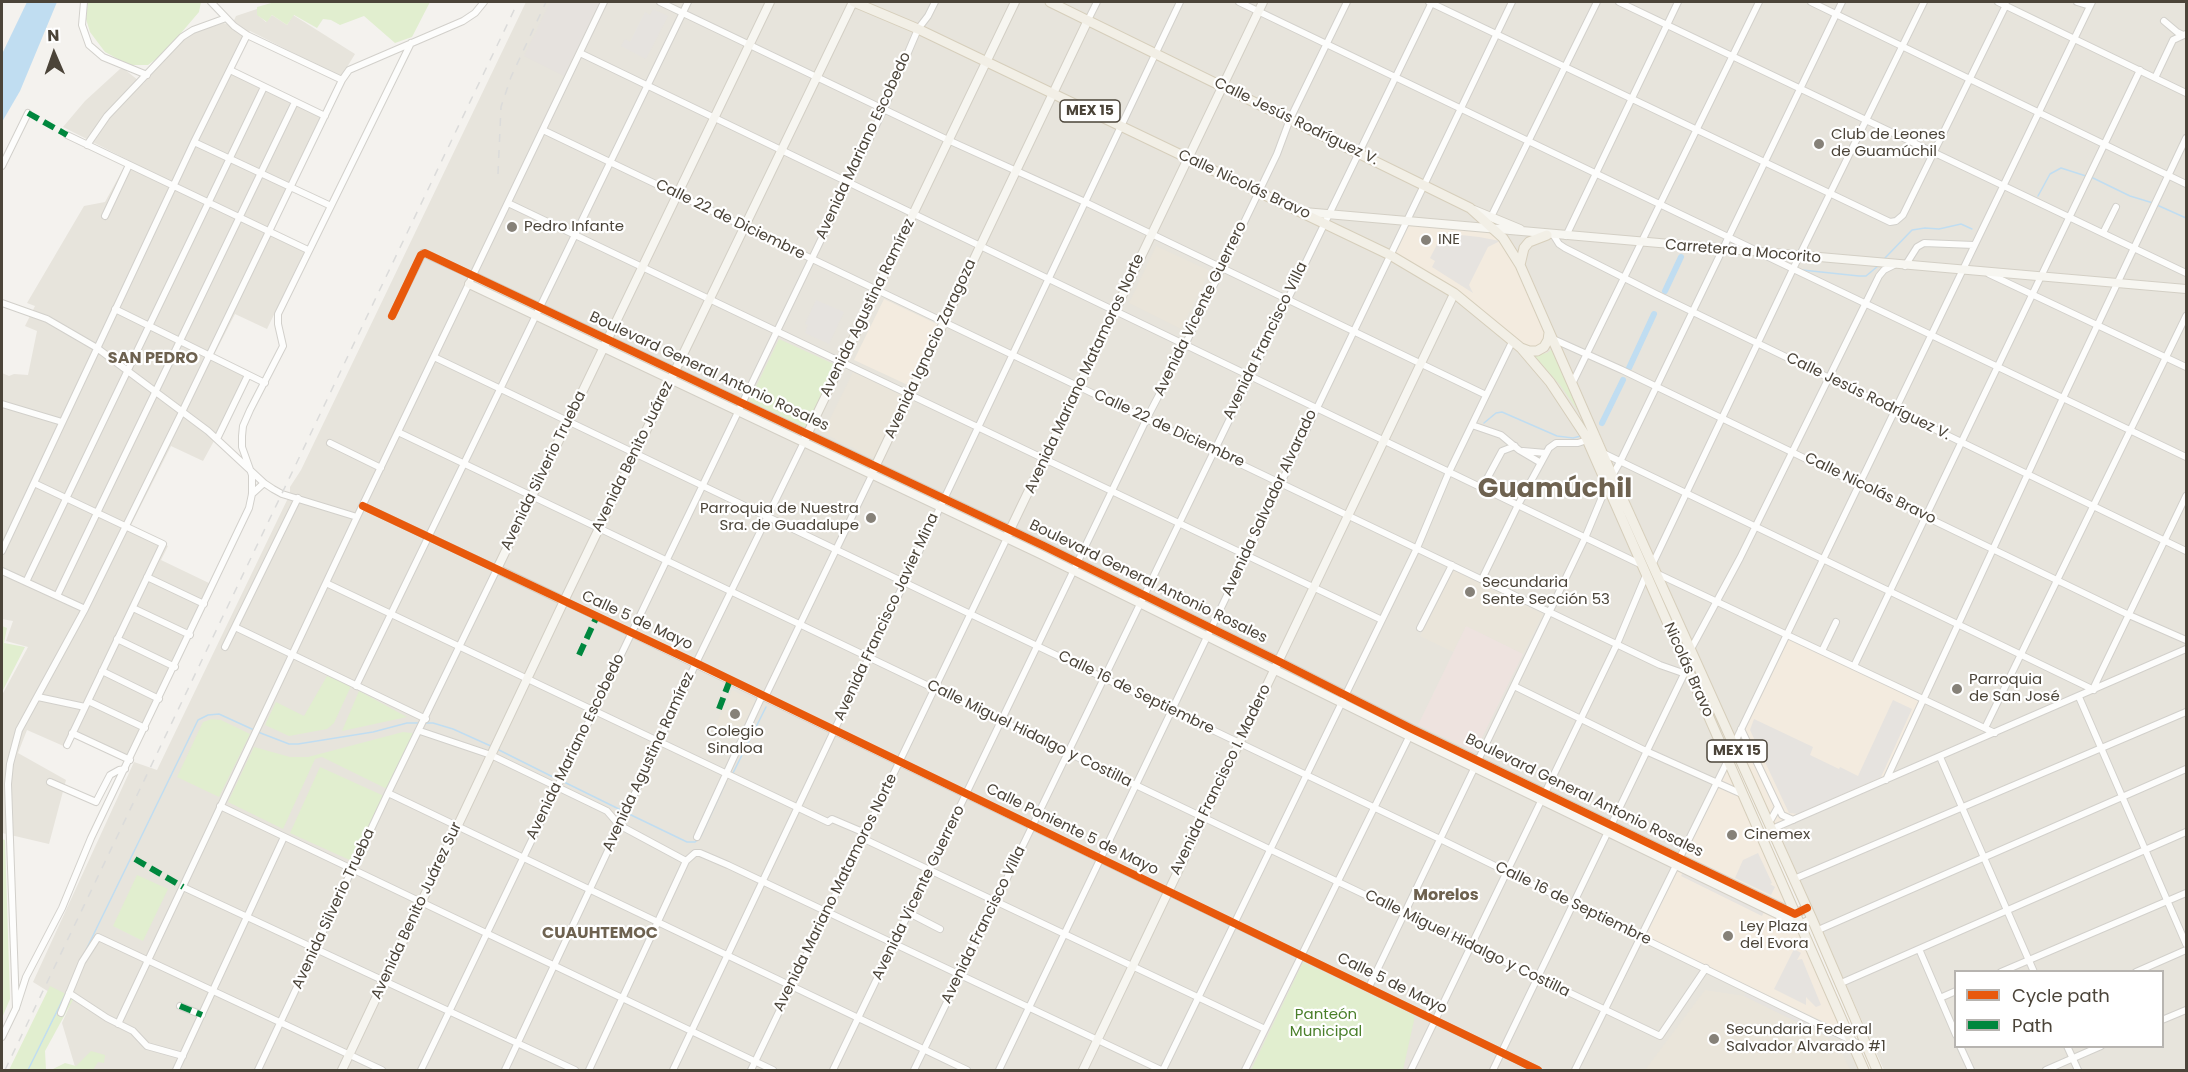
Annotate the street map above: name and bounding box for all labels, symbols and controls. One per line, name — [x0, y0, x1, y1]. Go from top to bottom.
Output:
north arrow — [24, 24, 84, 84]
text: N — [47, 24, 60, 47]
street label: Avenida Mariano Escobedo — [813, 50, 915, 242]
street label: Calle Jesús Rodríguez V. — [1211, 74, 1381, 170]
road number: MEX 15 — [1060, 100, 1120, 122]
place label: Club de Leones de Guamúchil — [1831, 126, 1946, 161]
marker: Club de Leones de Guamúchil — [1812, 137, 1826, 151]
street label: Calle Nicolás Bravo — [1175, 146, 1313, 224]
street label: Calle 22 de Diciembre — [652, 176, 808, 264]
street label: Avenida Agustina Ramírez — [817, 216, 919, 400]
place label: Pedro Infante — [524, 218, 624, 236]
street label: Avenida Vicente Guerrero — [1151, 219, 1251, 399]
marker: Pedro Infante — [505, 220, 519, 234]
place label: INE — [1438, 231, 1460, 249]
marker: INE — [1419, 233, 1433, 247]
street label: Carretera a Mocorito — [1664, 236, 1822, 268]
street label: Avenida Mariano Matamoros Norte — [1021, 251, 1149, 497]
street label: Avenida Ignacio Zaragoza — [881, 256, 981, 442]
street label: Avenida Francisco Villa — [1220, 259, 1312, 423]
street label: Boulevard General Antonio Rosales — [586, 308, 832, 436]
district label: SAN PEDRO — [108, 349, 198, 369]
street label: Calle Jesús Rodríguez V. — [1783, 349, 1953, 445]
street label: Avenida Benito Juárez — [589, 379, 677, 535]
street label: Calle 22 de Diciembre — [1091, 386, 1247, 472]
street label: Avenida Silverio Trueba — [498, 388, 590, 554]
street label: Avenida Salvador Alvarado — [1219, 407, 1321, 599]
street label: Calle Nicolás Bravo — [1801, 449, 1939, 529]
district label: Guamúchil — [1478, 474, 1632, 506]
place label: Parroquia de Nuestra Sra. de Guadalupe — [700, 500, 859, 535]
street label: Avenida Francisco Javier Mina — [831, 510, 943, 724]
marker: Parroquia de Nuestra Sra. de Guadalupe — [864, 511, 878, 525]
street label: Boulevard General Antonio Rosales — [1026, 516, 1270, 648]
place label: Secundaria Sente Sección 53 — [1482, 574, 1610, 609]
marker: Secundaria Sente Sección 53 — [1463, 585, 1477, 599]
street label: Calle 5 de Mayo — [579, 587, 695, 655]
street label: Nicolás Bravo — [1659, 620, 1717, 720]
street label: Calle 16 de Septiembre — [1055, 647, 1217, 739]
street label: Avenida Mariano Escobedo — [523, 651, 629, 843]
street label: Avenida Agustina Ramírez — [599, 669, 699, 855]
place label: Parroquia de San José — [1969, 671, 2060, 706]
street label: Calle Miguel Hidalgo y Costilla — [924, 676, 1134, 792]
street label: Avenida Francisco I. Madero — [1167, 682, 1275, 878]
marker: Parroquia de San José — [1950, 682, 1964, 696]
marker: Colegio Sinaloa — [728, 707, 742, 721]
place label: Colegio Sinaloa — [706, 723, 764, 758]
street label: Boulevard General Antonio Rosales — [1462, 730, 1706, 862]
road number: MEX 15 — [1707, 740, 1767, 762]
street label: Avenida Mariano Matamoros Norte — [770, 771, 902, 1015]
street label: Calle Poniente 5 de Mayo — [983, 780, 1161, 880]
street label: Avenida Vicente Guerrero — [869, 803, 969, 983]
street label: Avenida Benito Juárez Sur — [368, 819, 466, 1003]
street label: Avenida Silverio Trueba — [289, 826, 379, 992]
place label: Cinemex — [1744, 826, 1810, 844]
marker: Cinemex — [1725, 828, 1739, 842]
street label: Avenida Francisco Villa — [938, 843, 1030, 1007]
street label: Calle 16 de Septiembre — [1492, 858, 1654, 950]
street label: Calle Miguel Hidalgo y Costilla — [1362, 886, 1572, 1002]
district label: Morelos — [1413, 886, 1479, 906]
place label: Ley Plaza del Evora — [1740, 918, 1809, 953]
district label: CUAUHTEMOC — [542, 924, 658, 944]
marker: Ley Plaza del Evora — [1721, 929, 1735, 943]
street label: Calle 5 de Mayo — [1334, 950, 1450, 1018]
legend — [1954, 970, 2164, 1048]
text: Cycle path — [2012, 983, 2110, 1008]
park label: Panteón Municipal — [1290, 1006, 1362, 1041]
text: Path — [2012, 1013, 2053, 1038]
place label: Secundaria Federal Salvador Alvarado #1 — [1726, 1021, 1886, 1056]
marker: Secundaria Federal Salvador Alvarado #1 — [1707, 1032, 1721, 1046]

